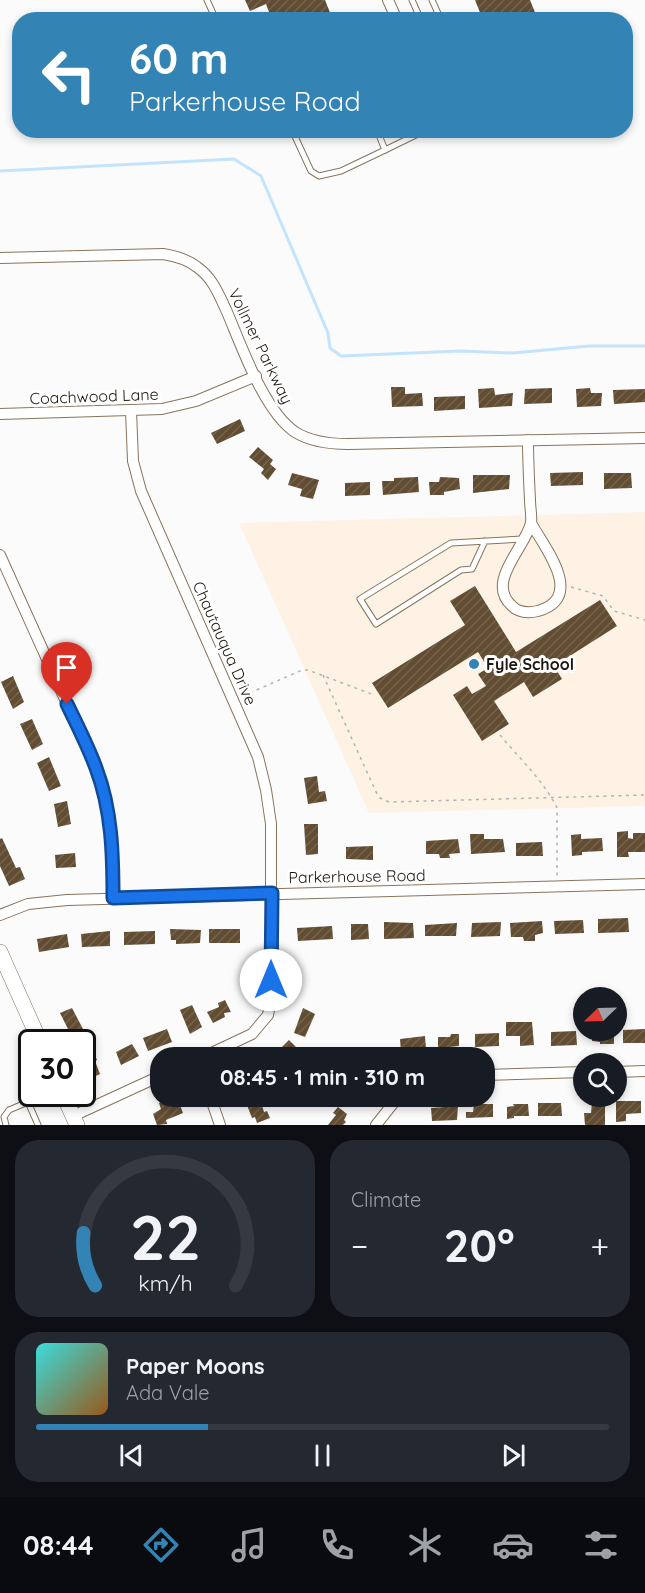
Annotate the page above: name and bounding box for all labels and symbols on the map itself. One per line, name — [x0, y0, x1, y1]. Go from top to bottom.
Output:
street label: Vollmer Parkway — [224, 285, 298, 407]
street label: Coachwood Lane — [29, 384, 159, 408]
street label: Chautauqua Drive — [189, 578, 261, 708]
pin — [41, 642, 92, 704]
place label: Fyle School — [486, 654, 574, 674]
marker: Fyle School — [467, 657, 481, 671]
street label: Parkerhouse Road — [288, 865, 426, 887]
position arrow — [239, 948, 303, 1012]
north arrow — [573, 987, 627, 1041]
speed limit sign: 30 — [18, 1029, 96, 1107]

